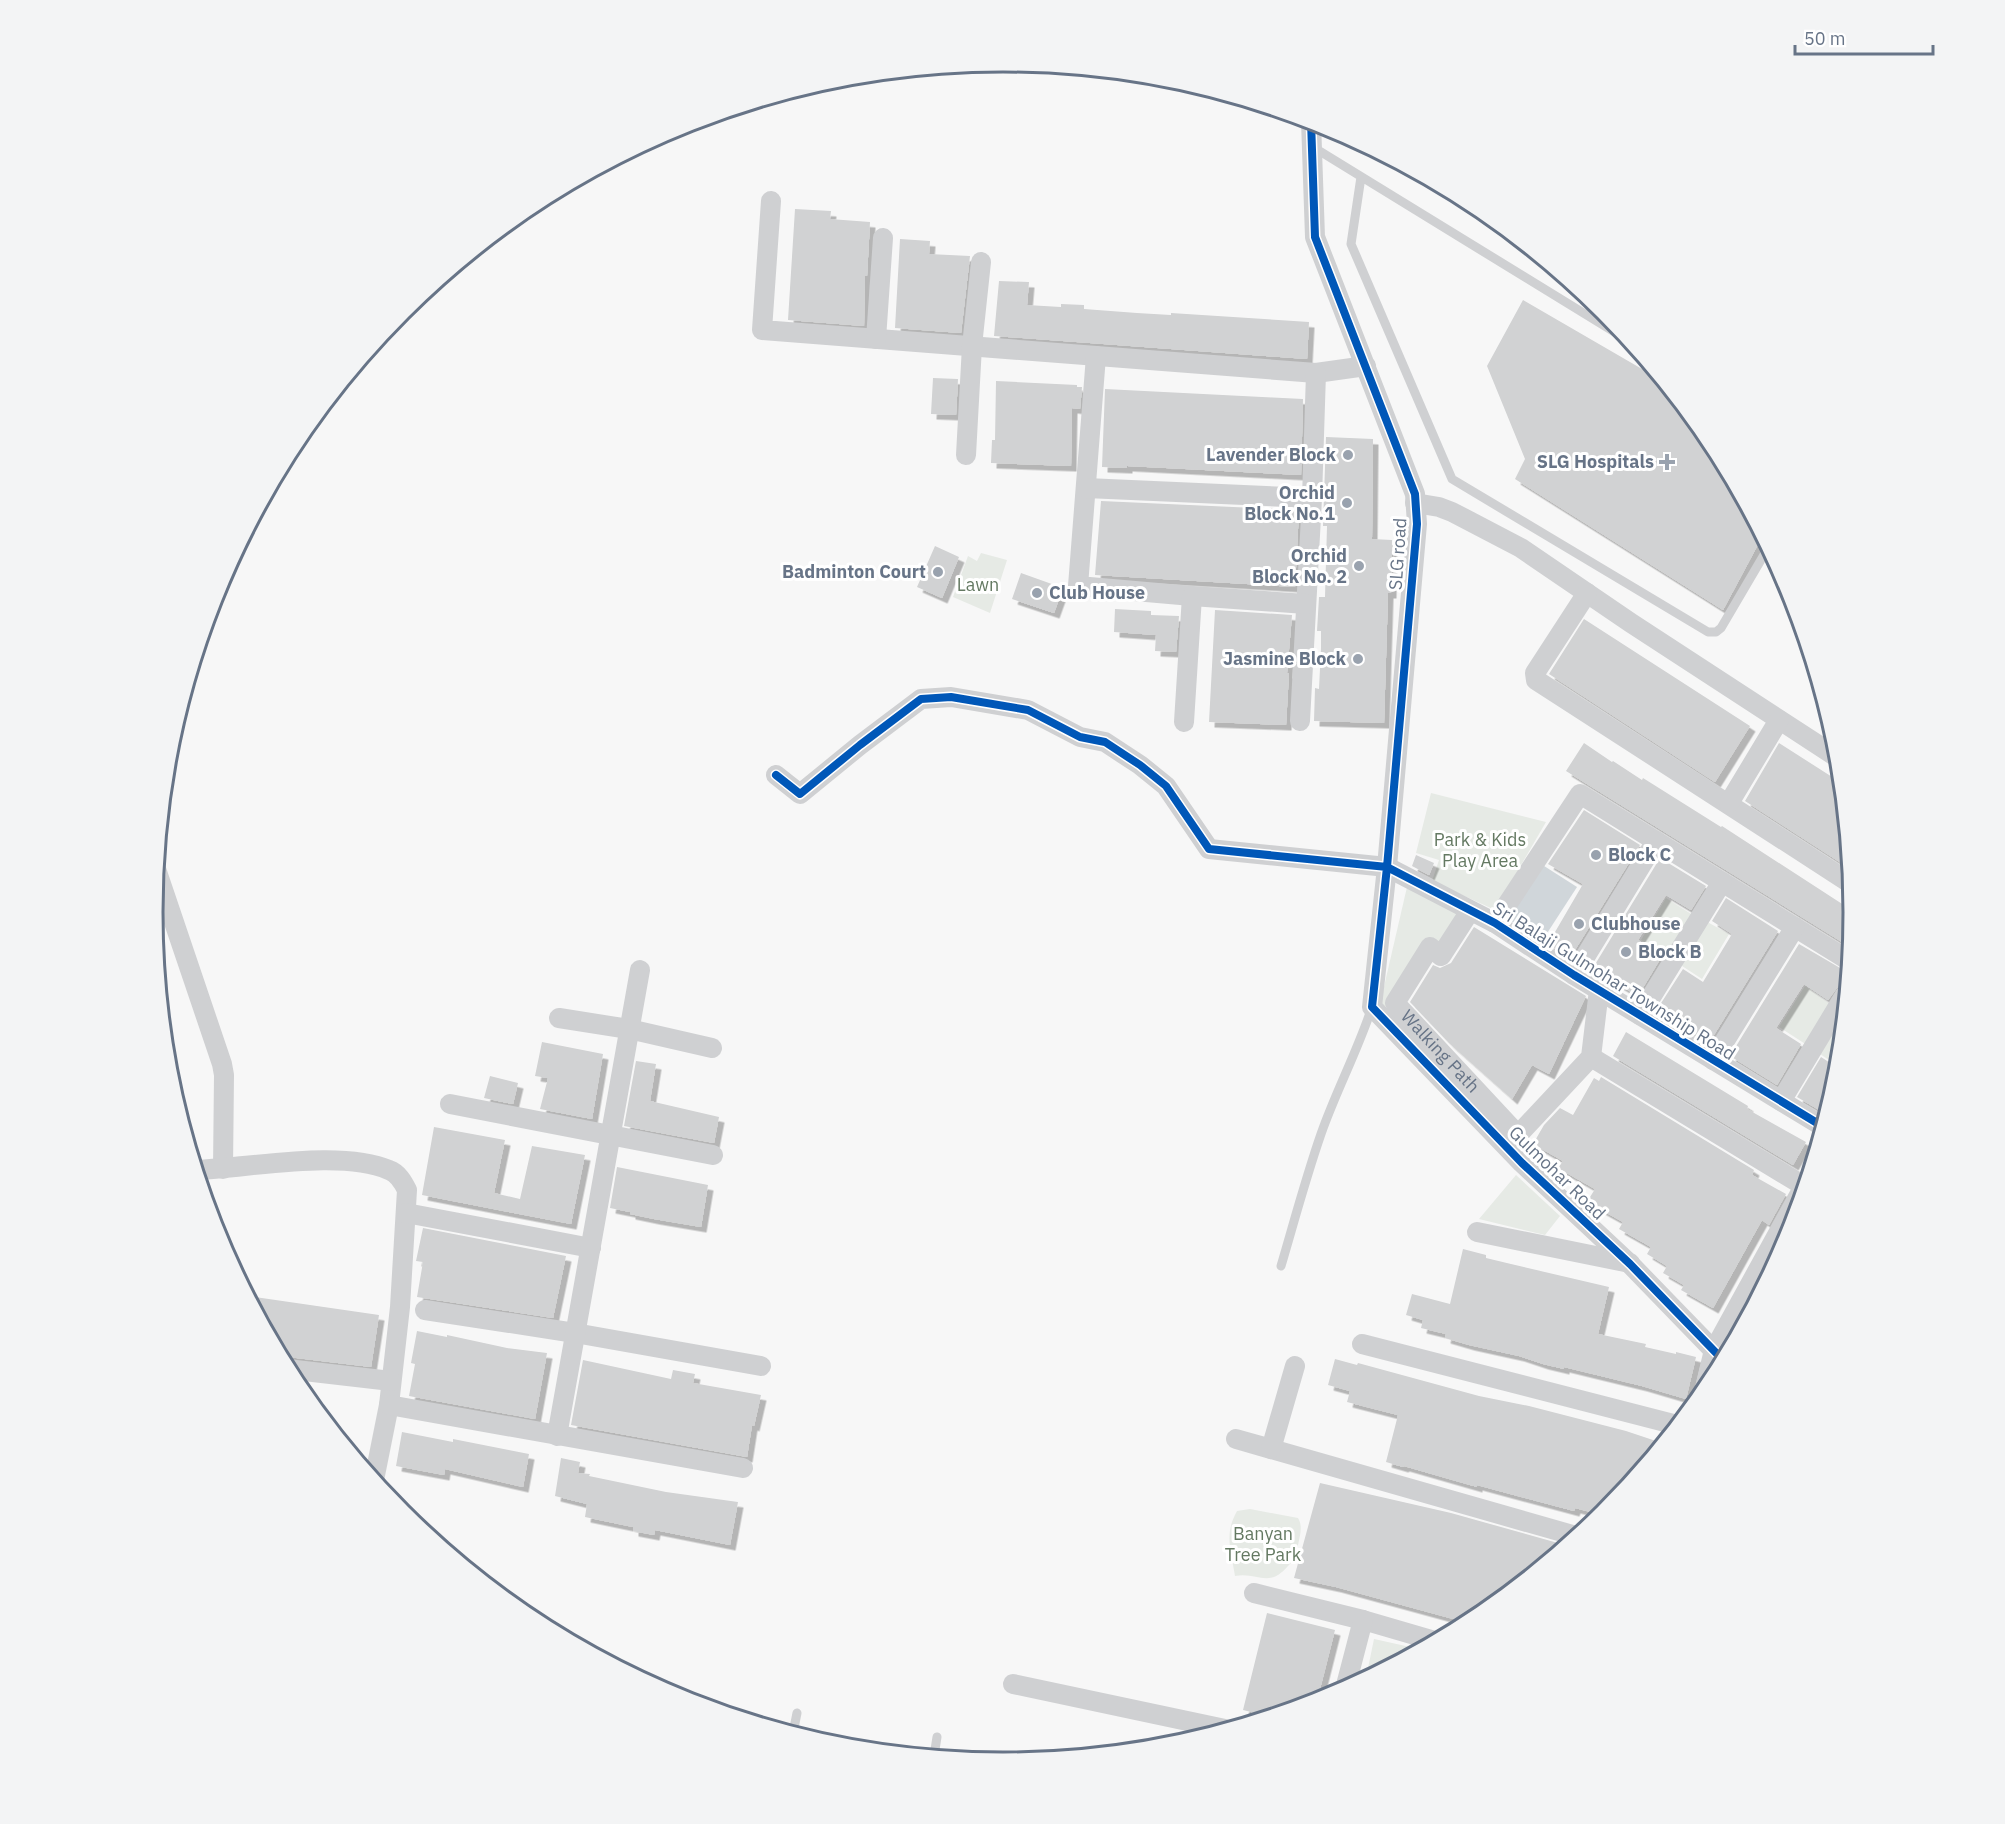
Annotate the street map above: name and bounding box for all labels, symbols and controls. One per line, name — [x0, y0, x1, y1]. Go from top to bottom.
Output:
scale bar — [1795, 18, 1933, 56]
text: 50 m — [1804, 27, 1846, 50]
place label: Lavender Block — [1206, 443, 1337, 466]
marker: Lavender Block — [1341, 448, 1355, 462]
place label: SLG Hospitals — [1537, 450, 1654, 473]
marker: SLG Hospitals — [1658, 453, 1676, 471]
place label: Orchid Block No.1 — [1244, 481, 1335, 525]
marker: Orchid Block No.1 — [1340, 496, 1354, 510]
street label: SLG road — [1384, 517, 1411, 591]
place label: Orchid Block No. 2 — [1252, 544, 1347, 588]
marker: Orchid Block No. 2 — [1352, 559, 1366, 573]
place label: Badminton Court — [782, 560, 926, 583]
marker: Badminton Court — [931, 565, 945, 579]
park label: Lawn — [957, 573, 999, 596]
place label: Club House — [1049, 581, 1145, 604]
marker: Club House — [1030, 586, 1044, 600]
place label: Jasmine Block — [1223, 647, 1347, 670]
marker: Jasmine Block — [1351, 652, 1365, 666]
park label: Park & Kids Play Area — [1434, 828, 1526, 872]
place label: Block C — [1608, 843, 1672, 866]
marker: Block C — [1589, 848, 1603, 862]
street label: Sri Balaji Gulmohar Township Road — [1489, 896, 1740, 1065]
place label: Clubhouse — [1591, 912, 1681, 935]
marker: Clubhouse — [1572, 917, 1586, 931]
place label: Block B — [1638, 940, 1702, 963]
marker: Block B — [1619, 945, 1633, 959]
street label: Walking Path — [1396, 1005, 1485, 1097]
street label: Gulmohar Road — [1504, 1121, 1610, 1225]
park label: Banyan Tree Park — [1225, 1522, 1302, 1566]

